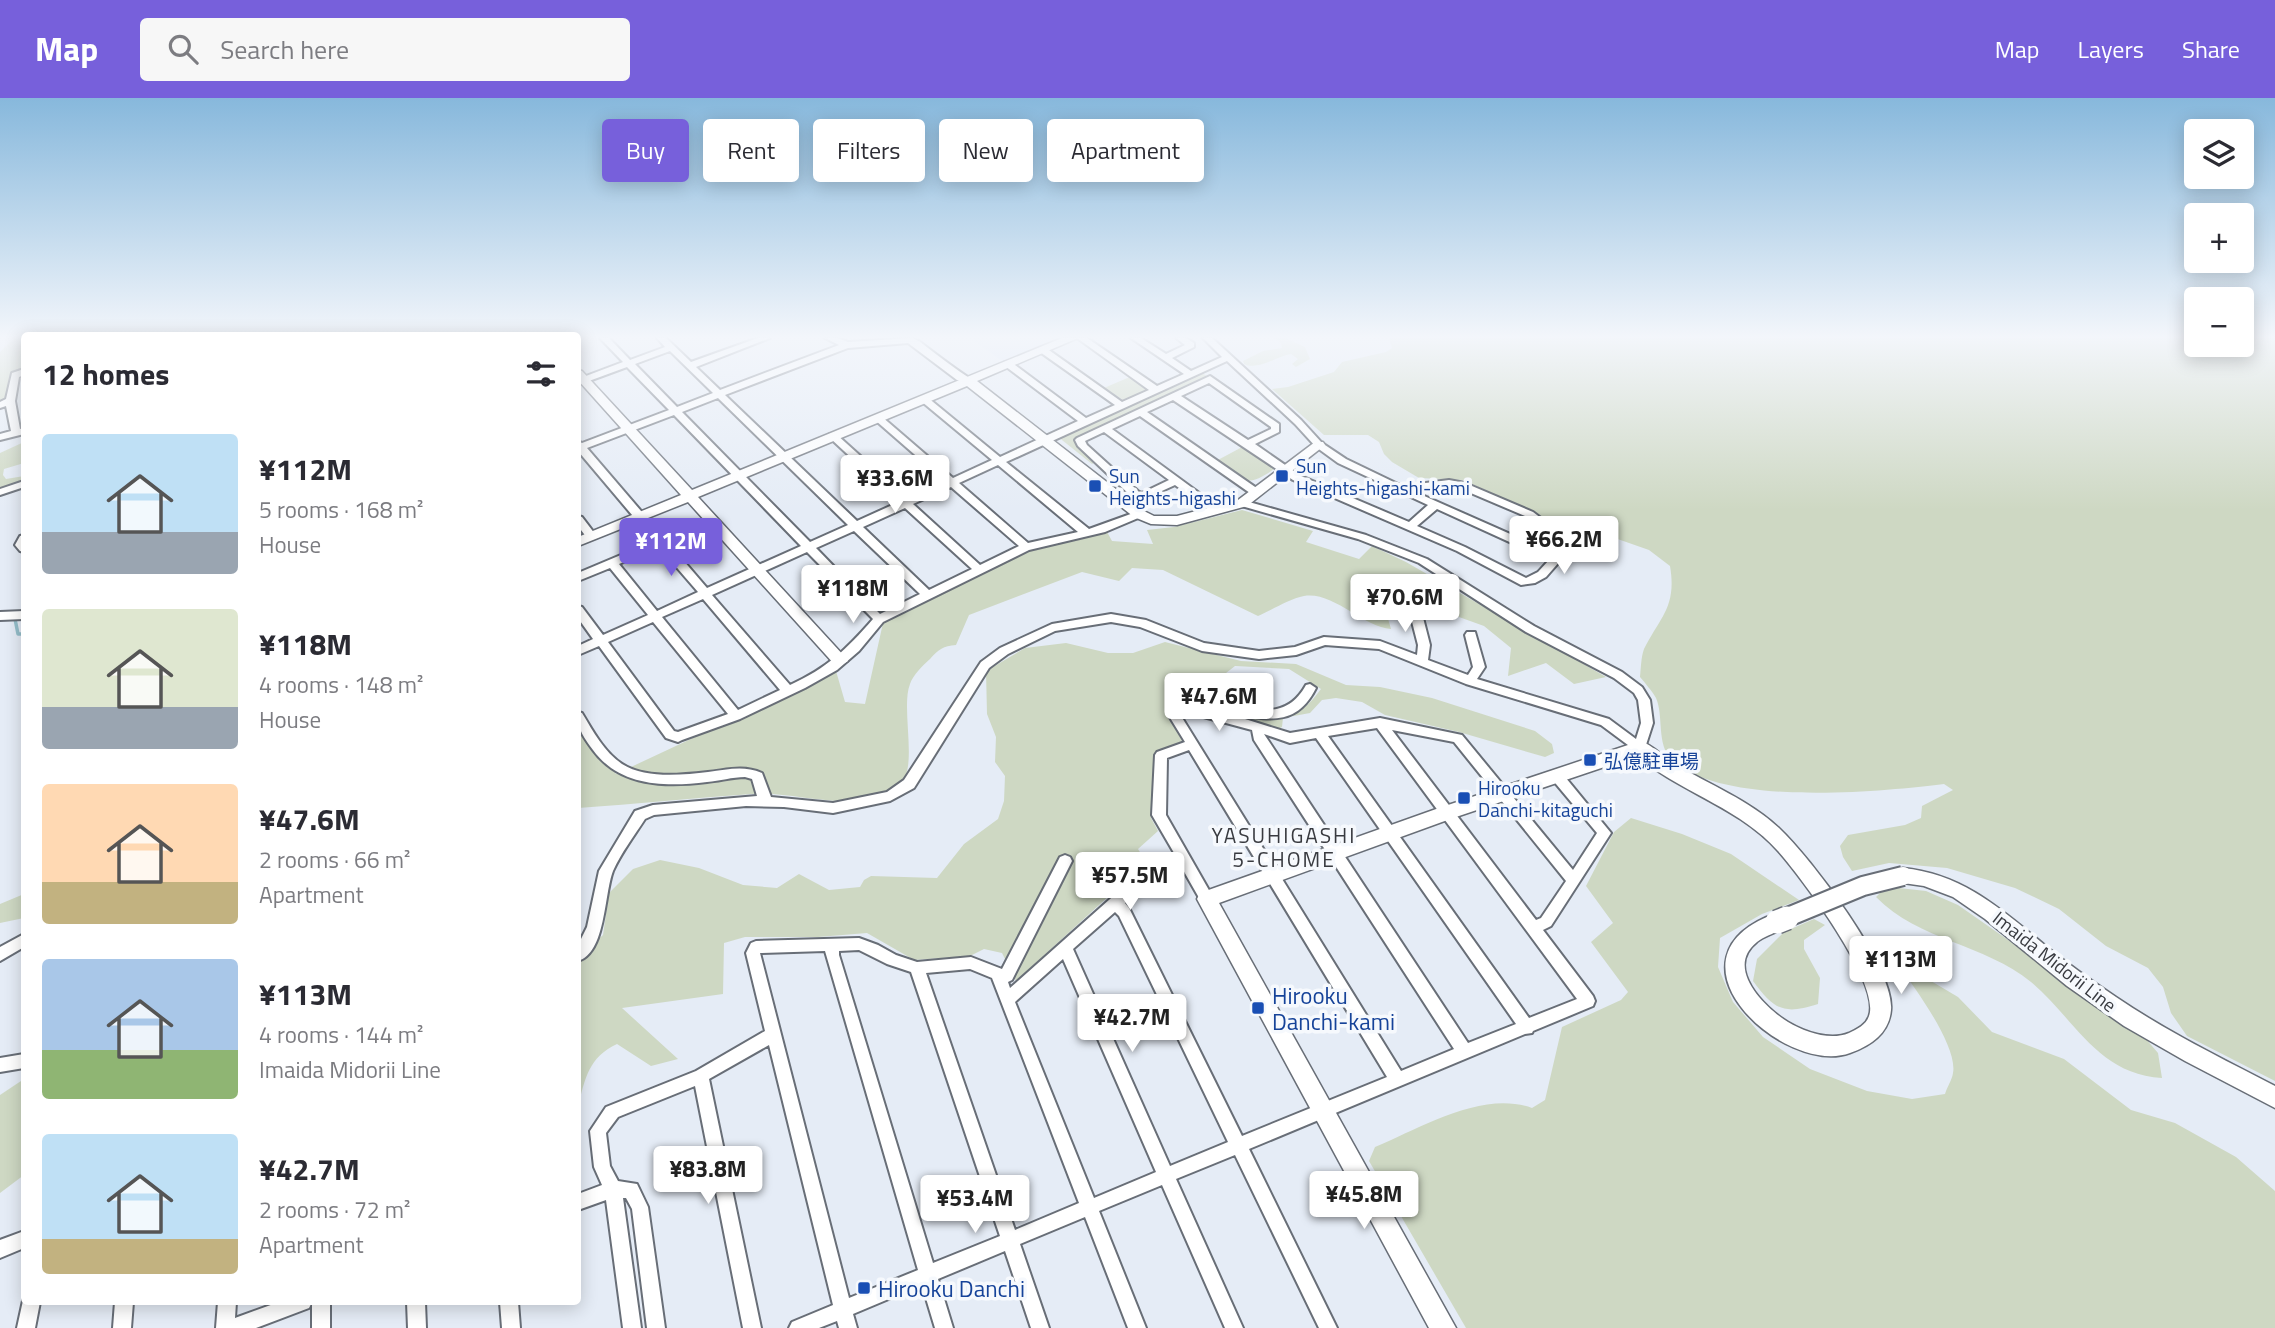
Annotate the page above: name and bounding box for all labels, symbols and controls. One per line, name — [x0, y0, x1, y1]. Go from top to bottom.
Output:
search box — [140, 18, 630, 81]
text: Map — [35, 24, 98, 74]
icon: search — [164, 30, 202, 68]
text: Search here — [220, 30, 349, 69]
text: Map — [1995, 31, 2040, 67]
text: Layers — [2078, 31, 2144, 67]
text: Share — [2182, 31, 2240, 67]
chip: Buy — [602, 119, 689, 182]
chip: Rent — [703, 119, 799, 182]
chip: Filters — [813, 119, 925, 182]
chip: New — [939, 119, 1033, 182]
chip: Apartment — [1047, 119, 1204, 182]
map controls — [2184, 119, 2254, 357]
button: layers — [2184, 119, 2254, 189]
button: + — [2184, 203, 2254, 273]
button: − — [2184, 287, 2254, 357]
text: 12 homes — [42, 351, 169, 397]
icon: filters — [522, 355, 560, 393]
text: ¥112M — [259, 446, 352, 492]
place label: Sun Heights-higashi-kami — [1296, 451, 1470, 502]
pin: ¥33.6M — [838, 456, 952, 515]
text: ¥33.6M — [856, 460, 934, 495]
place label: Sun Heights-higashi — [1109, 461, 1236, 512]
icon: home — [98, 462, 182, 546]
marker: Sun Heights-higashi-kami — [1274, 468, 1290, 484]
marker: Sun Heights-higashi — [1087, 478, 1103, 494]
text: 5 rooms · 168 m² — [259, 492, 423, 527]
pin: ¥66.2M — [1507, 517, 1621, 576]
pin: ¥112M — [622, 518, 720, 578]
text: ¥66.2M — [1525, 521, 1603, 556]
text: ¥112M — [635, 523, 707, 558]
text: House — [259, 527, 321, 562]
pin: ¥118M — [804, 566, 902, 625]
text: ¥118M — [817, 570, 889, 605]
pin: ¥70.6M — [1348, 574, 1462, 634]
text: ¥70.6M — [1366, 579, 1444, 614]
text: ¥118M — [259, 621, 352, 667]
icon: home — [98, 637, 182, 721]
text: 4 rooms · 148 m² — [259, 667, 423, 702]
pin: ¥47.6M — [1162, 674, 1276, 733]
text: ¥47.6M — [1180, 678, 1258, 713]
text: House — [259, 702, 321, 737]
place label: 弘億駐車場 — [1604, 746, 1699, 775]
marker: 弘億駐車場 — [1582, 752, 1598, 768]
place label: Hirooku Danchi-kitaguchi — [1478, 773, 1613, 824]
marker: Hirooku Danchi-kitaguchi — [1456, 790, 1472, 806]
text: ¥47.6M — [259, 796, 360, 842]
icon: home — [98, 812, 182, 896]
district label: YASUHIGASHI 5-CHOME — [1212, 819, 1356, 875]
text: 2 rooms · 66 m² — [259, 842, 410, 877]
pin: ¥57.5M — [1073, 852, 1187, 912]
text: ¥57.5M — [1091, 857, 1169, 892]
text: Apartment — [259, 877, 364, 912]
street label: Imaida Midorii Line — [1987, 903, 2123, 1019]
pin: ¥113M — [1852, 936, 1950, 996]
text: ¥113M — [1865, 941, 1937, 976]
text: ¥113M — [259, 971, 352, 1017]
place label: Hirooku Danchi-kami — [1272, 978, 1395, 1039]
icon: home — [98, 987, 182, 1071]
pin: ¥42.7M — [1075, 995, 1189, 1054]
text: ¥42.7M — [1093, 999, 1171, 1034]
marker: Hirooku Danchi-kami — [1250, 1000, 1266, 1016]
text: 4 rooms · 144 m² — [259, 1017, 423, 1052]
text: Imaida Midorii Line — [259, 1052, 441, 1087]
text: ¥42.7M — [259, 1146, 360, 1192]
pin: ¥83.8M — [651, 1146, 765, 1206]
text: ¥83.8M — [669, 1151, 747, 1186]
icon: home — [98, 1162, 182, 1246]
pin: ¥45.8M — [1307, 1172, 1421, 1231]
pin: ¥53.4M — [918, 1176, 1032, 1235]
text: ¥45.8M — [1325, 1176, 1403, 1211]
text: ¥53.4M — [936, 1180, 1014, 1215]
text: 2 rooms · 72 m² — [259, 1192, 410, 1227]
text: Apartment — [259, 1227, 364, 1262]
place label: Hirooku Danchi — [878, 1271, 1025, 1306]
marker: Hirooku Danchi — [856, 1280, 872, 1296]

